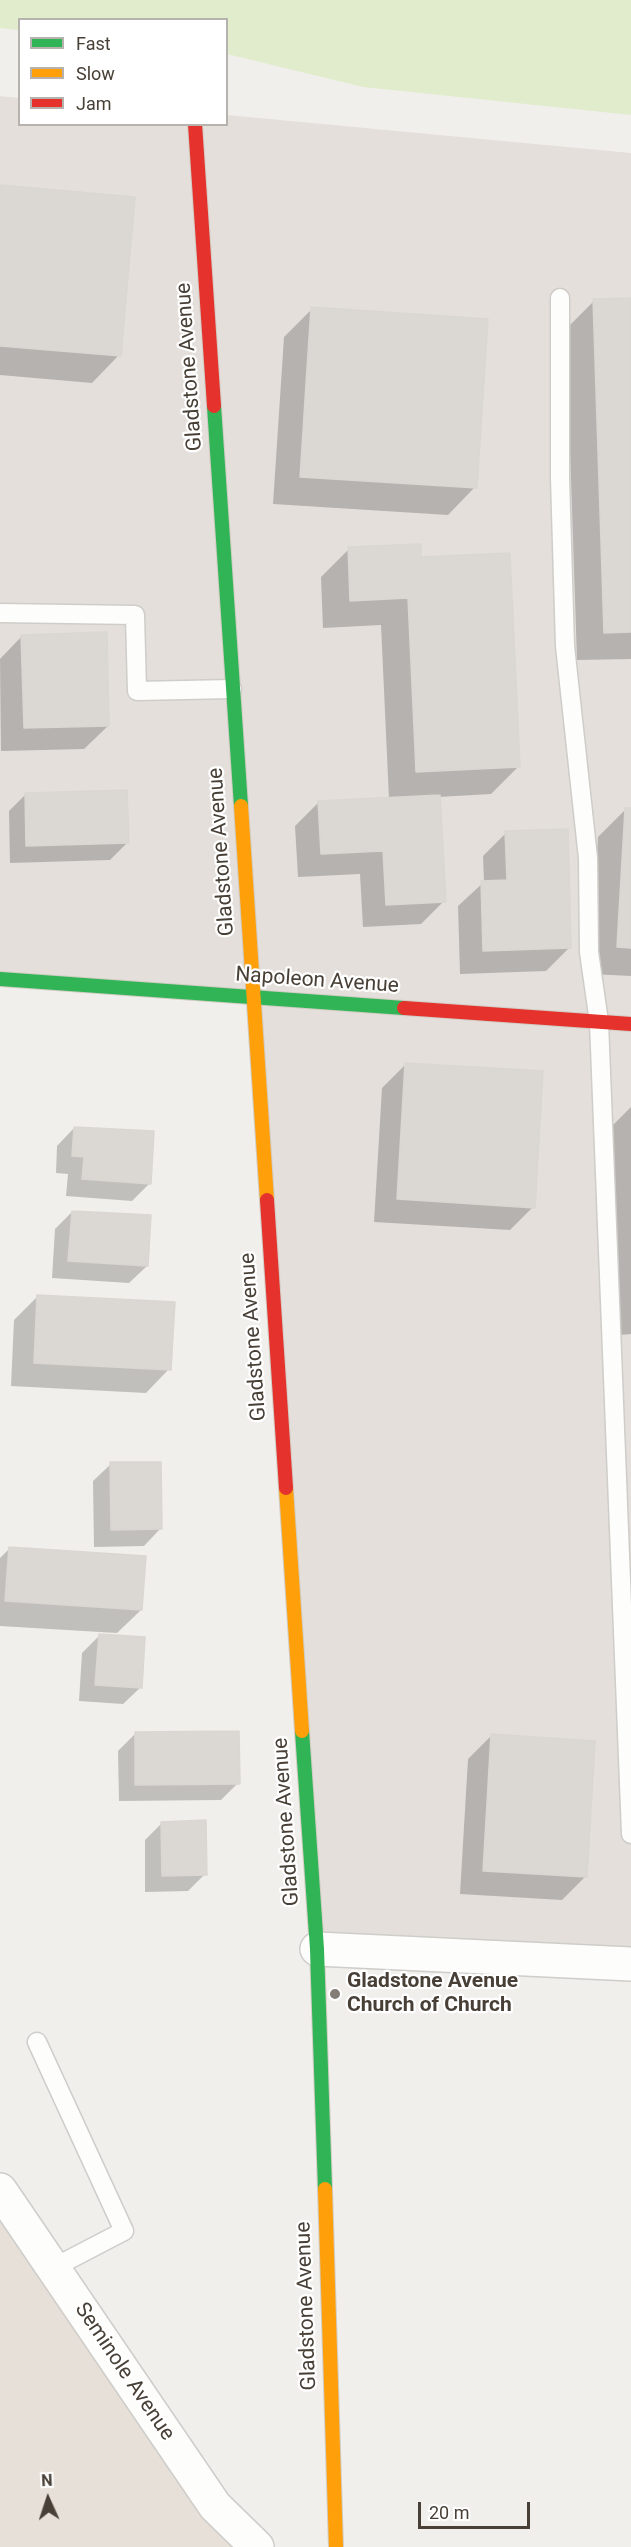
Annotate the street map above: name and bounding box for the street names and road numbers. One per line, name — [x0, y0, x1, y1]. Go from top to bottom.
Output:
street label: Gladstone Avenue — [172, 282, 208, 452]
street label: Gladstone Avenue — [204, 767, 240, 937]
street label: Napoleon Avenue — [234, 963, 400, 999]
street label: Gladstone Avenue — [236, 1252, 272, 1422]
street label: Gladstone Avenue — [269, 1737, 305, 1907]
street label: Gladstone Avenue — [291, 2221, 323, 2391]
street label: Seminole Avenue — [69, 2298, 179, 2446]

